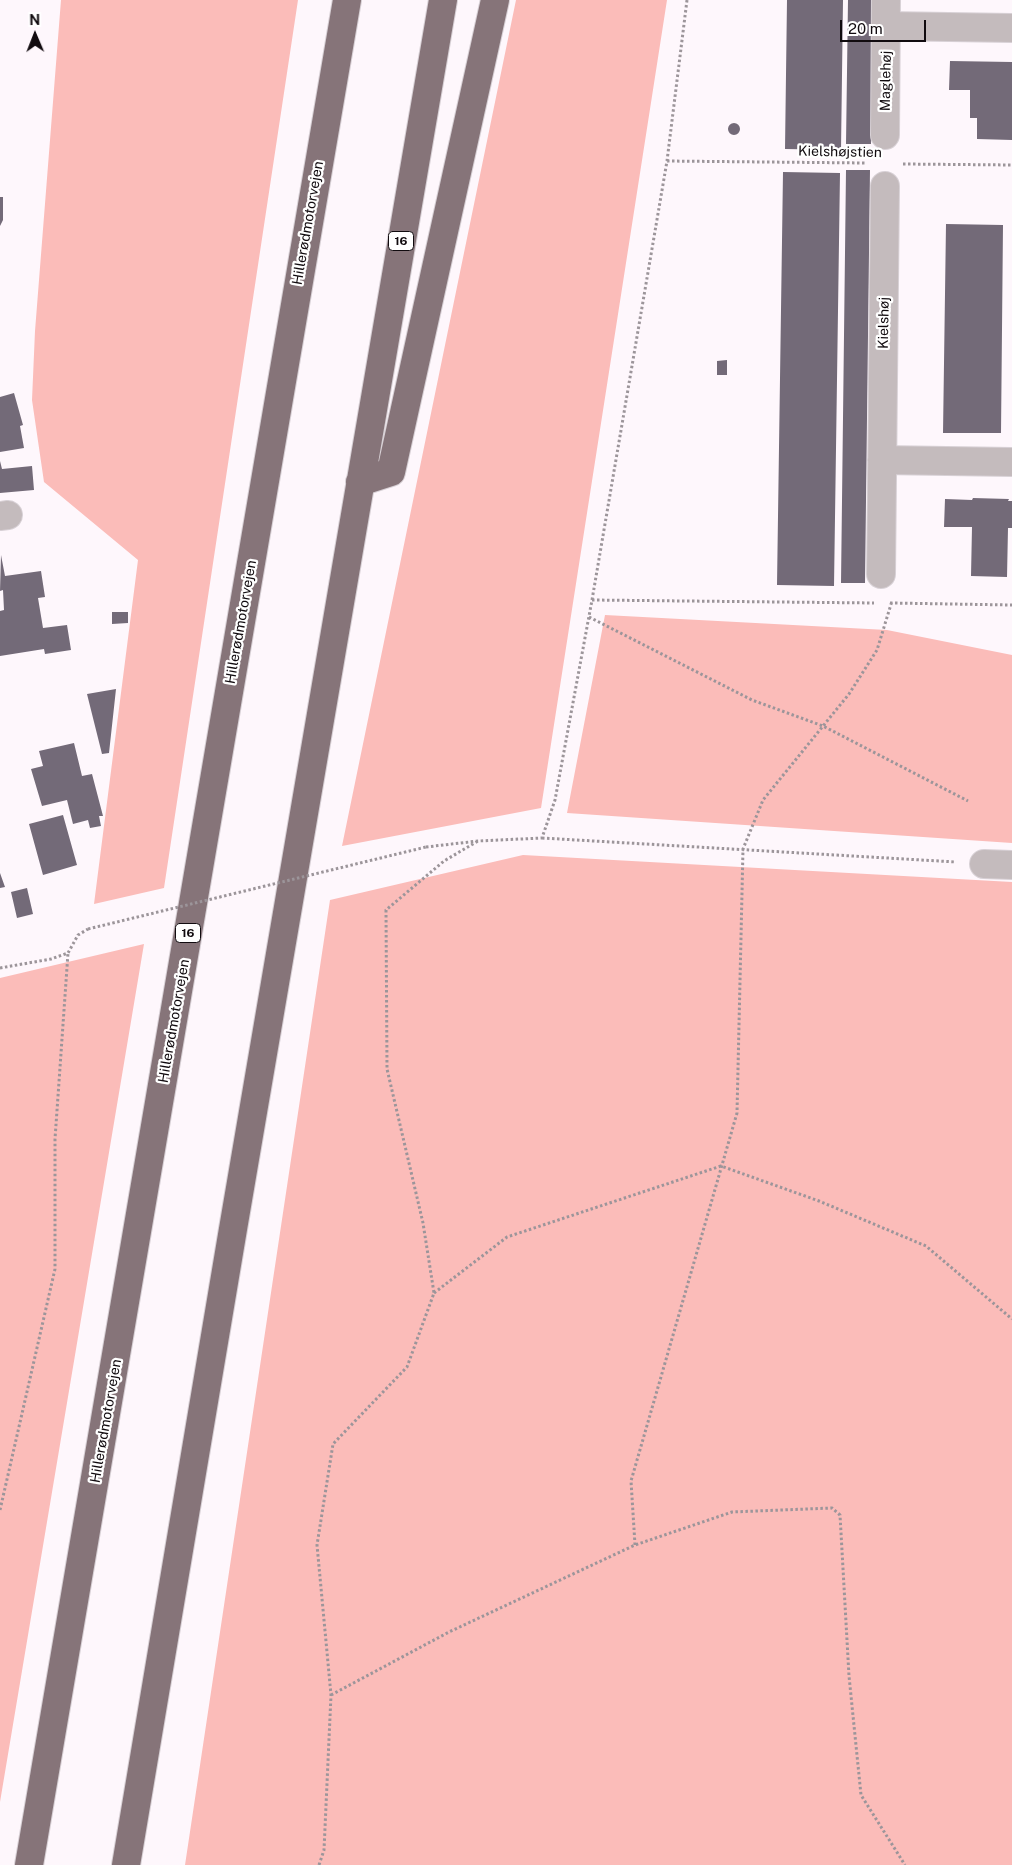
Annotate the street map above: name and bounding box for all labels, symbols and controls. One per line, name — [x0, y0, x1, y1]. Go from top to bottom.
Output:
north arrow — [10, 10, 60, 60]
scale bar — [842, 10, 928, 42]
text: N — [29, 12, 40, 28]
text: 20 m — [848, 20, 883, 37]
street label: Maglehøj — [877, 51, 895, 111]
street label: Kielshøjstien — [798, 143, 882, 161]
street label: Hillerødmotorvejen — [289, 160, 327, 286]
road number: 16 — [388, 232, 414, 250]
street label: Kielshøj — [875, 297, 893, 349]
street label: Hillerødmotorvejen — [222, 559, 260, 685]
road number: 16 — [176, 924, 200, 942]
street label: Hillerødmotorvejen — [155, 958, 193, 1084]
street label: Hillerødmotorvejen — [87, 1358, 125, 1484]

